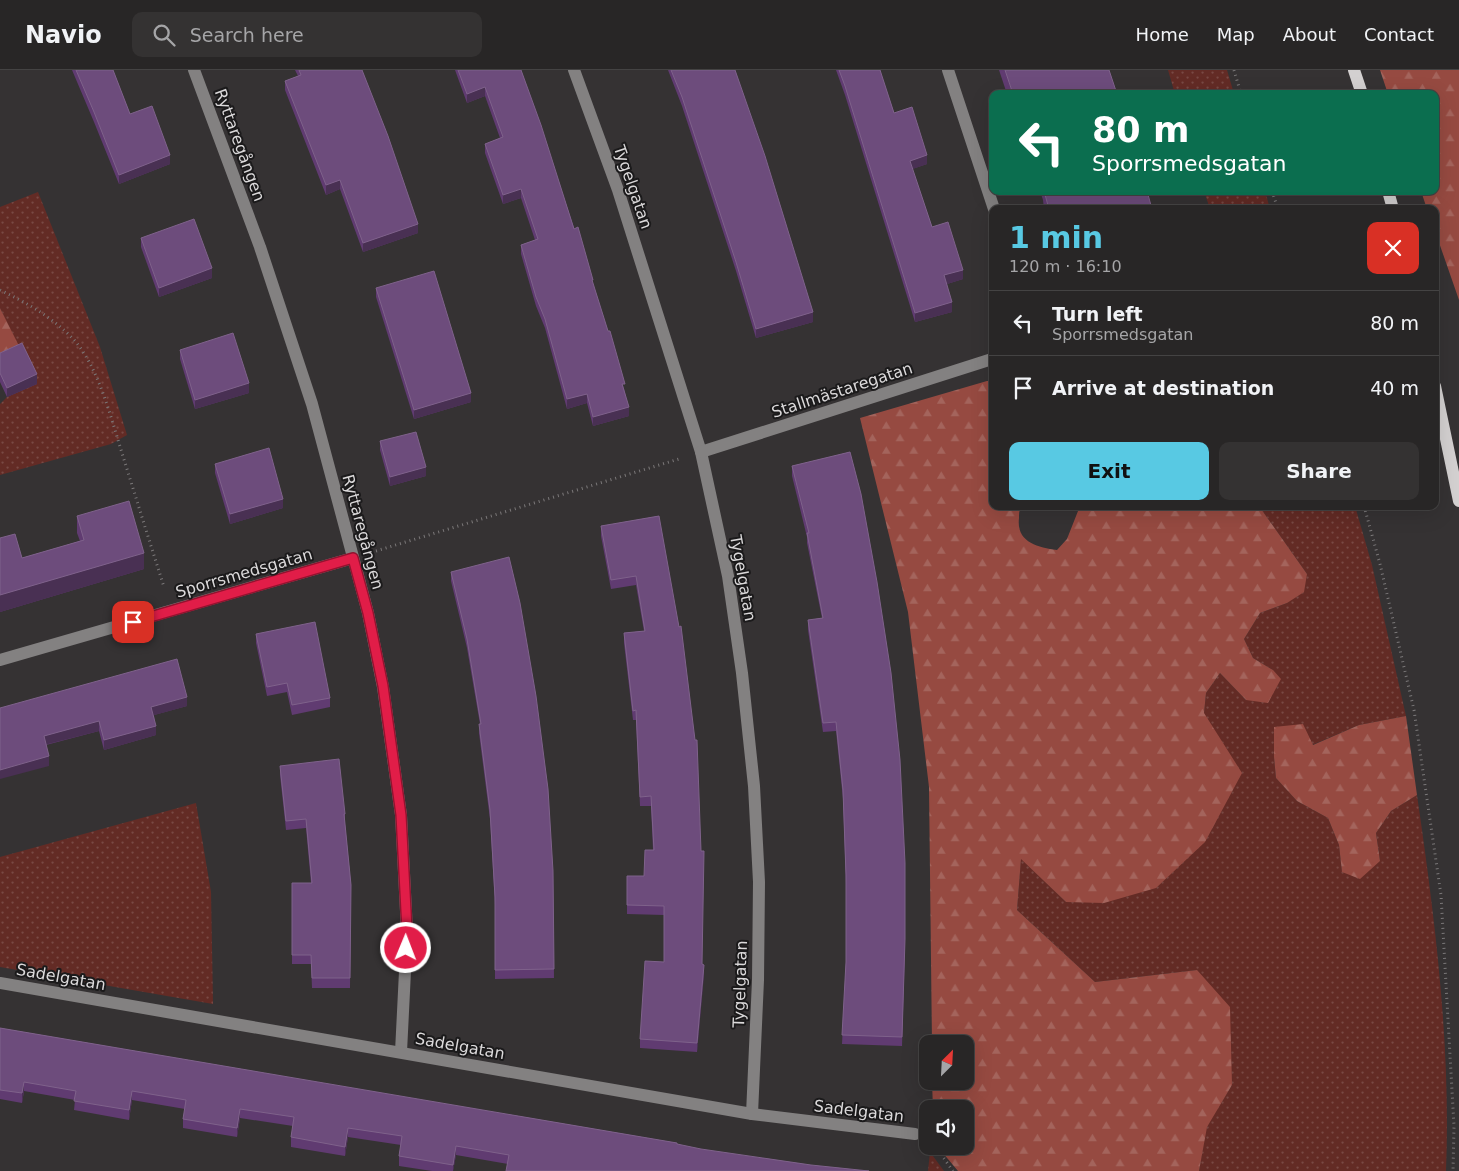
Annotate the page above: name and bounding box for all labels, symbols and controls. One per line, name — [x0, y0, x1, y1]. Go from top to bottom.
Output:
search box — [132, 12, 482, 57]
text: Navio — [25, 21, 102, 49]
icon: search — [150, 21, 178, 49]
text: Search here — [190, 24, 304, 46]
text: Home — [1136, 24, 1189, 45]
text: Map — [1217, 24, 1255, 45]
text: About — [1283, 24, 1336, 45]
text: Contact — [1364, 24, 1434, 45]
street label: Ryttaregången — [211, 86, 269, 204]
icon: left — [1009, 110, 1074, 175]
text: 80 m — [1092, 110, 1189, 150]
street label: Tygelgatan — [609, 142, 656, 231]
text: Sporrsmedsgatan — [1092, 151, 1286, 176]
text: 1 min — [1009, 220, 1103, 255]
button: close — [1367, 222, 1419, 274]
text: 120 m · 16:10 — [1009, 257, 1122, 276]
text: Turn left — [1052, 303, 1143, 325]
icon: left — [1009, 309, 1037, 337]
text: 80 m — [1370, 312, 1419, 334]
text: Sporrsmedsgatan — [1052, 325, 1193, 344]
street label: Stallmästaregatan — [769, 358, 915, 422]
icon: arrive — [1009, 374, 1037, 402]
text: Arrive at destination — [1052, 377, 1274, 399]
text: 40 m — [1370, 377, 1419, 399]
button: Exit — [1009, 442, 1209, 500]
button: Share — [1219, 442, 1419, 500]
street label: Ryttaregången — [339, 472, 387, 592]
street label: Tygelgatan — [726, 532, 760, 623]
street label: Sporrsmedsgatan — [173, 544, 315, 602]
pin — [112, 601, 154, 643]
icon: arrive — [119, 608, 147, 636]
position arrow — [379, 921, 431, 973]
street label: Tygelgatan — [729, 940, 751, 1029]
street label: Sadelgatan — [15, 960, 107, 994]
street label: Sadelgatan — [414, 1029, 506, 1063]
north arrow — [919, 1035, 974, 1090]
map controls — [919, 1035, 974, 1155]
street label: Sadelgatan — [813, 1096, 905, 1126]
button: sound — [919, 1100, 974, 1155]

